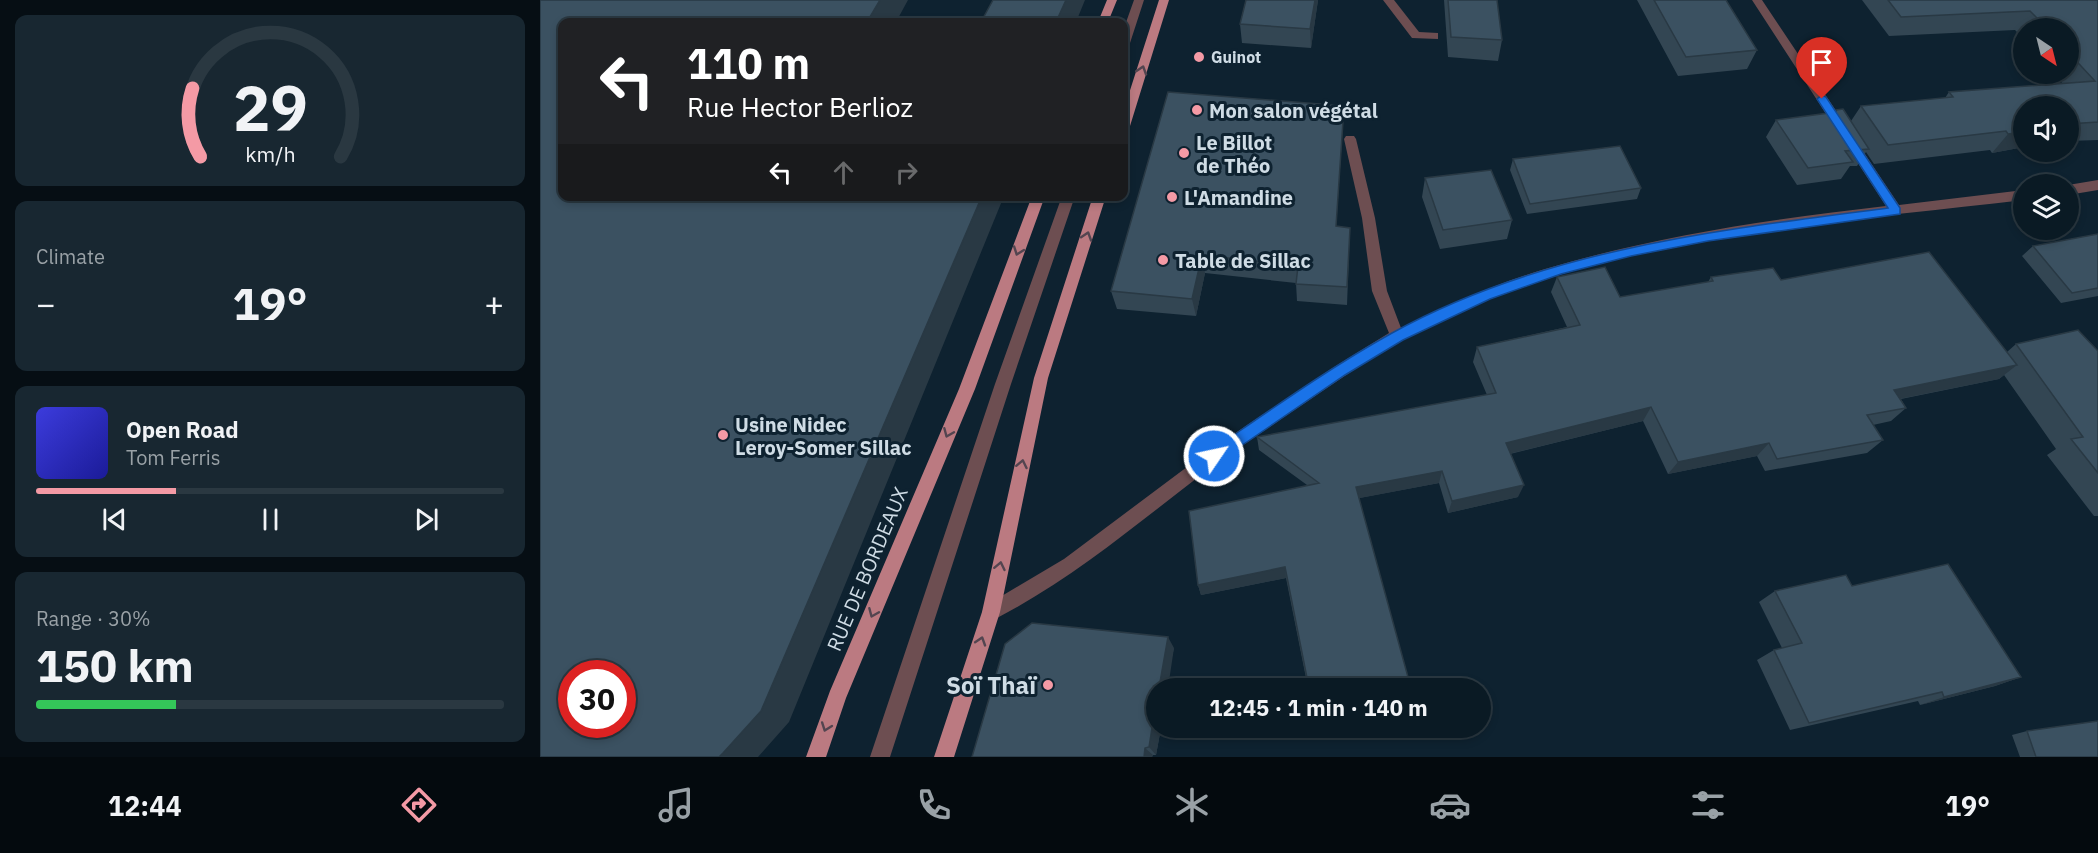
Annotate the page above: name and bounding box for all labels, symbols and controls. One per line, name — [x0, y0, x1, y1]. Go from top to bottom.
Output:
north arrow — [2013, 18, 2079, 84]
map controls — [2013, 18, 2079, 240]
text: 110 m — [687, 36, 810, 91]
pin — [1796, 37, 1847, 99]
icon: left — [588, 42, 666, 120]
icon: arrive — [1805, 46, 1838, 79]
place label: Guinot — [1211, 47, 1261, 67]
marker: Guinot — [1192, 50, 1206, 64]
one-way arrow — [1134, 65, 1147, 76]
text: 29 — [233, 67, 307, 148]
text: Rue Hector Berlioz — [687, 89, 913, 124]
button: sound — [2013, 96, 2079, 162]
place label: Mon salon végétal — [1209, 97, 1378, 124]
marker: Mon salon végétal — [1190, 103, 1204, 117]
place label: Le Billot de Théo — [1196, 129, 1272, 179]
text: km/h — [245, 141, 295, 169]
marker: Le Billot de Théo — [1177, 146, 1191, 160]
icon: left — [764, 156, 797, 189]
icon: ahead — [827, 156, 860, 189]
icon: right — [890, 156, 923, 189]
button: layers — [2013, 174, 2079, 240]
place label: L'Amandine — [1184, 184, 1293, 211]
marker: L'Amandine — [1165, 190, 1179, 204]
one-way arrow — [1080, 231, 1092, 242]
text: Climate — [36, 243, 105, 270]
one-way arrow — [1013, 245, 1025, 256]
place label: Table de Sillac — [1175, 247, 1311, 274]
marker: Table de Sillac — [1156, 253, 1170, 267]
text: 19° — [232, 274, 308, 332]
text: − — [36, 282, 56, 325]
text: + — [484, 282, 504, 325]
place label: Usine Nidec Leroy-Somer Sillac — [735, 411, 912, 461]
text: Open Road — [126, 415, 239, 444]
position arrow — [1182, 424, 1246, 488]
one-way arrow — [943, 427, 955, 438]
marker: Usine Nidec Leroy-Somer Sillac — [716, 428, 730, 442]
text: Tom Ferris — [126, 444, 221, 471]
one-way arrow — [1015, 459, 1028, 469]
street label: RUE DE BORDEAUX — [820, 483, 914, 655]
icon: previous — [98, 503, 131, 536]
icon: pause — [254, 503, 287, 536]
icon: next — [410, 503, 443, 536]
one-way arrow — [993, 562, 1006, 572]
text: Range · 30% — [36, 605, 151, 632]
one-way arrow — [868, 607, 880, 618]
text: 150 km — [36, 636, 194, 694]
one-way arrow — [974, 636, 986, 647]
speed limit sign: 30 — [558, 660, 636, 738]
place label: Soï Thaï — [946, 669, 1037, 701]
marker: Soï Thaï — [1041, 678, 1055, 692]
text: 12:45 · 1 min · 140 m — [1209, 693, 1428, 722]
one-way arrow — [820, 721, 833, 732]
icon: directions — [398, 784, 440, 826]
icon: music — [655, 784, 697, 826]
icon: phone — [913, 784, 955, 826]
icon: climate — [1171, 784, 1213, 826]
icon: car — [1429, 784, 1471, 826]
icon: filters — [1687, 784, 1729, 826]
text: 12:44 — [108, 788, 182, 823]
text: 19° — [1945, 788, 1990, 823]

